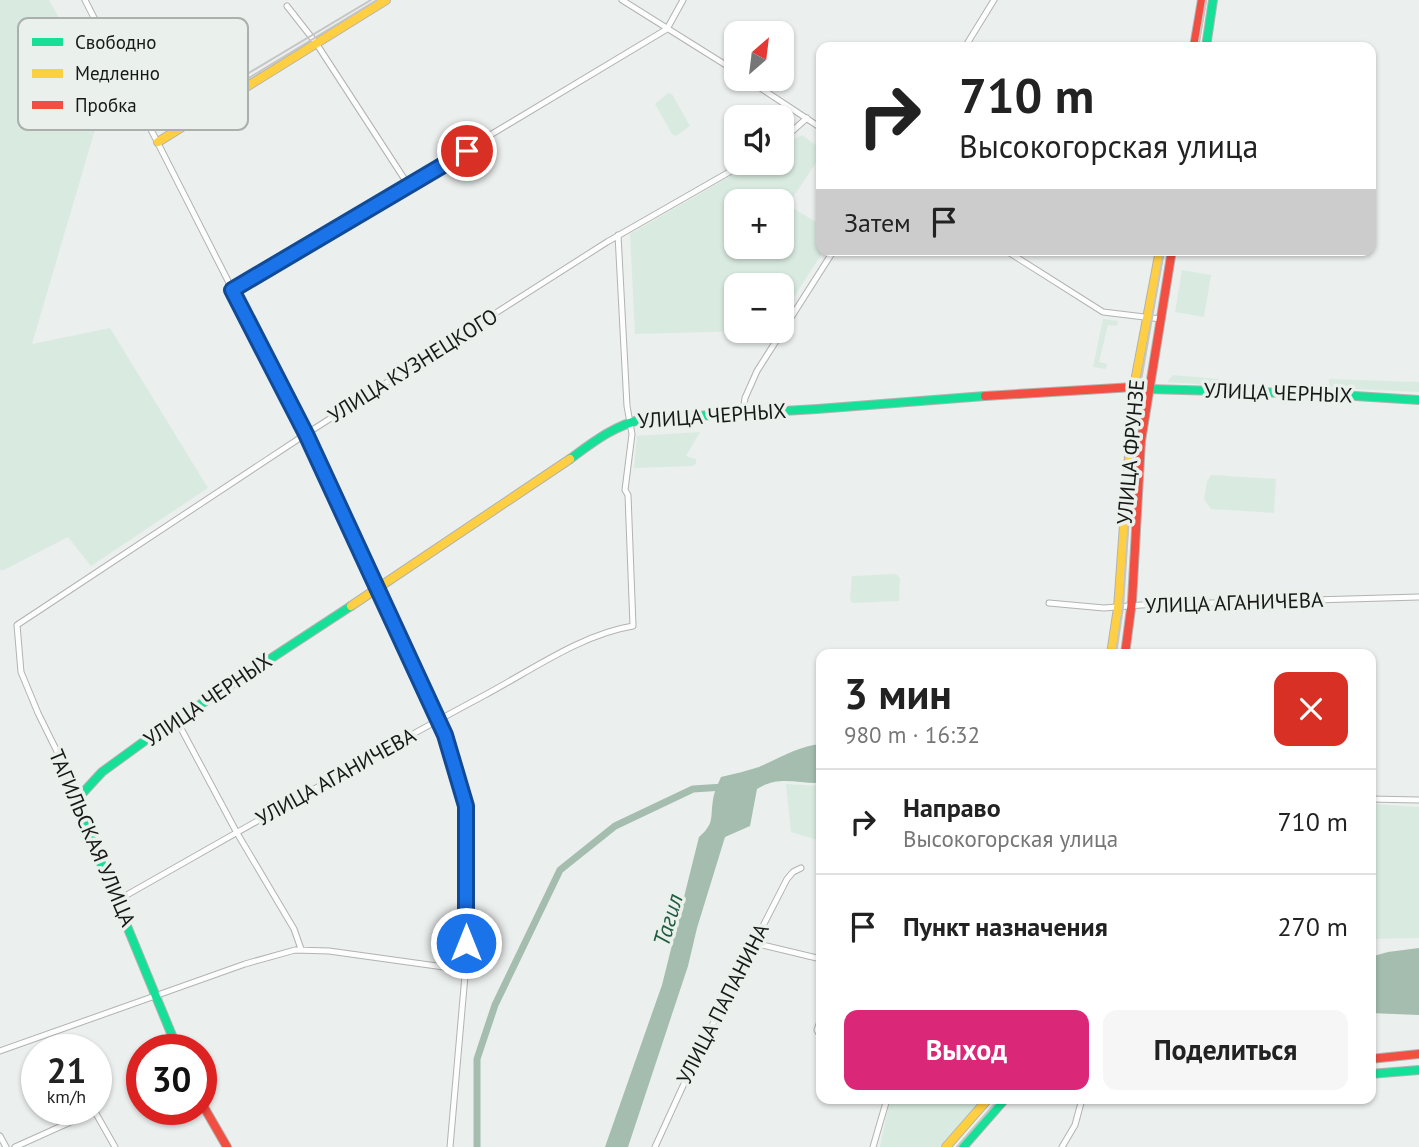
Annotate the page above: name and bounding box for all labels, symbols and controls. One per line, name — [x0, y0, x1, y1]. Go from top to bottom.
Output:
legend — [18, 18, 248, 130]
north arrow — [724, 21, 794, 91]
map controls — [724, 21, 794, 343]
text: Свободно — [75, 30, 157, 54]
text: Медленно — [75, 61, 160, 85]
text: 710 m — [959, 63, 1094, 127]
icon: right — [844, 70, 935, 161]
text: Пробка — [75, 93, 137, 117]
button: sound — [724, 105, 794, 175]
pin — [437, 121, 497, 181]
text: Высокогорская улица — [959, 125, 1258, 167]
icon: arrive — [448, 132, 486, 170]
button: + — [724, 189, 794, 259]
icon: arrive — [925, 203, 963, 241]
text: Затем — [844, 206, 911, 239]
button: − — [724, 273, 794, 343]
street label: УЛИЦА КУЗНЕЦКОГО — [323, 302, 503, 429]
street label: УЛИЦА ЧЕРНЫХ — [1203, 376, 1353, 409]
street label: УЛИЦА ФРУНЗЕ — [1111, 378, 1150, 526]
street label: УЛИЦА ЧЕРНЫХ — [637, 397, 787, 434]
street label: УЛИЦА АГАНИЧЕВА — [1144, 586, 1324, 619]
street label: УЛИЦА ЧЕРНЫХ — [138, 647, 277, 752]
text: 3 мин — [844, 666, 952, 721]
button: close — [1274, 672, 1348, 746]
text: 980 m · 16:32 — [844, 720, 980, 749]
street label: УЛИЦА АГАНИЧЕВА — [251, 721, 421, 832]
street label: ТАГИЛЬСКАЯ УЛИЦА — [43, 745, 142, 931]
text: Направо — [903, 791, 1001, 824]
icon: right — [844, 803, 882, 841]
text: 710 m — [1277, 805, 1348, 838]
text: Высокогорская улица — [903, 824, 1118, 853]
water label: Тагил — [646, 890, 689, 950]
position arrow — [429, 906, 503, 980]
icon: arrive — [844, 908, 882, 946]
text: Пункт назначения — [903, 910, 1108, 943]
text: 270 m — [1277, 910, 1348, 943]
street label: УЛИЦА ПАПАНИНА — [670, 918, 775, 1089]
button: Выход — [844, 1010, 1089, 1090]
button: Поделиться — [1103, 1010, 1348, 1090]
speed limit sign: 30 — [126, 1034, 217, 1125]
text: 21 — [47, 1047, 86, 1093]
text: km/h — [47, 1085, 86, 1108]

